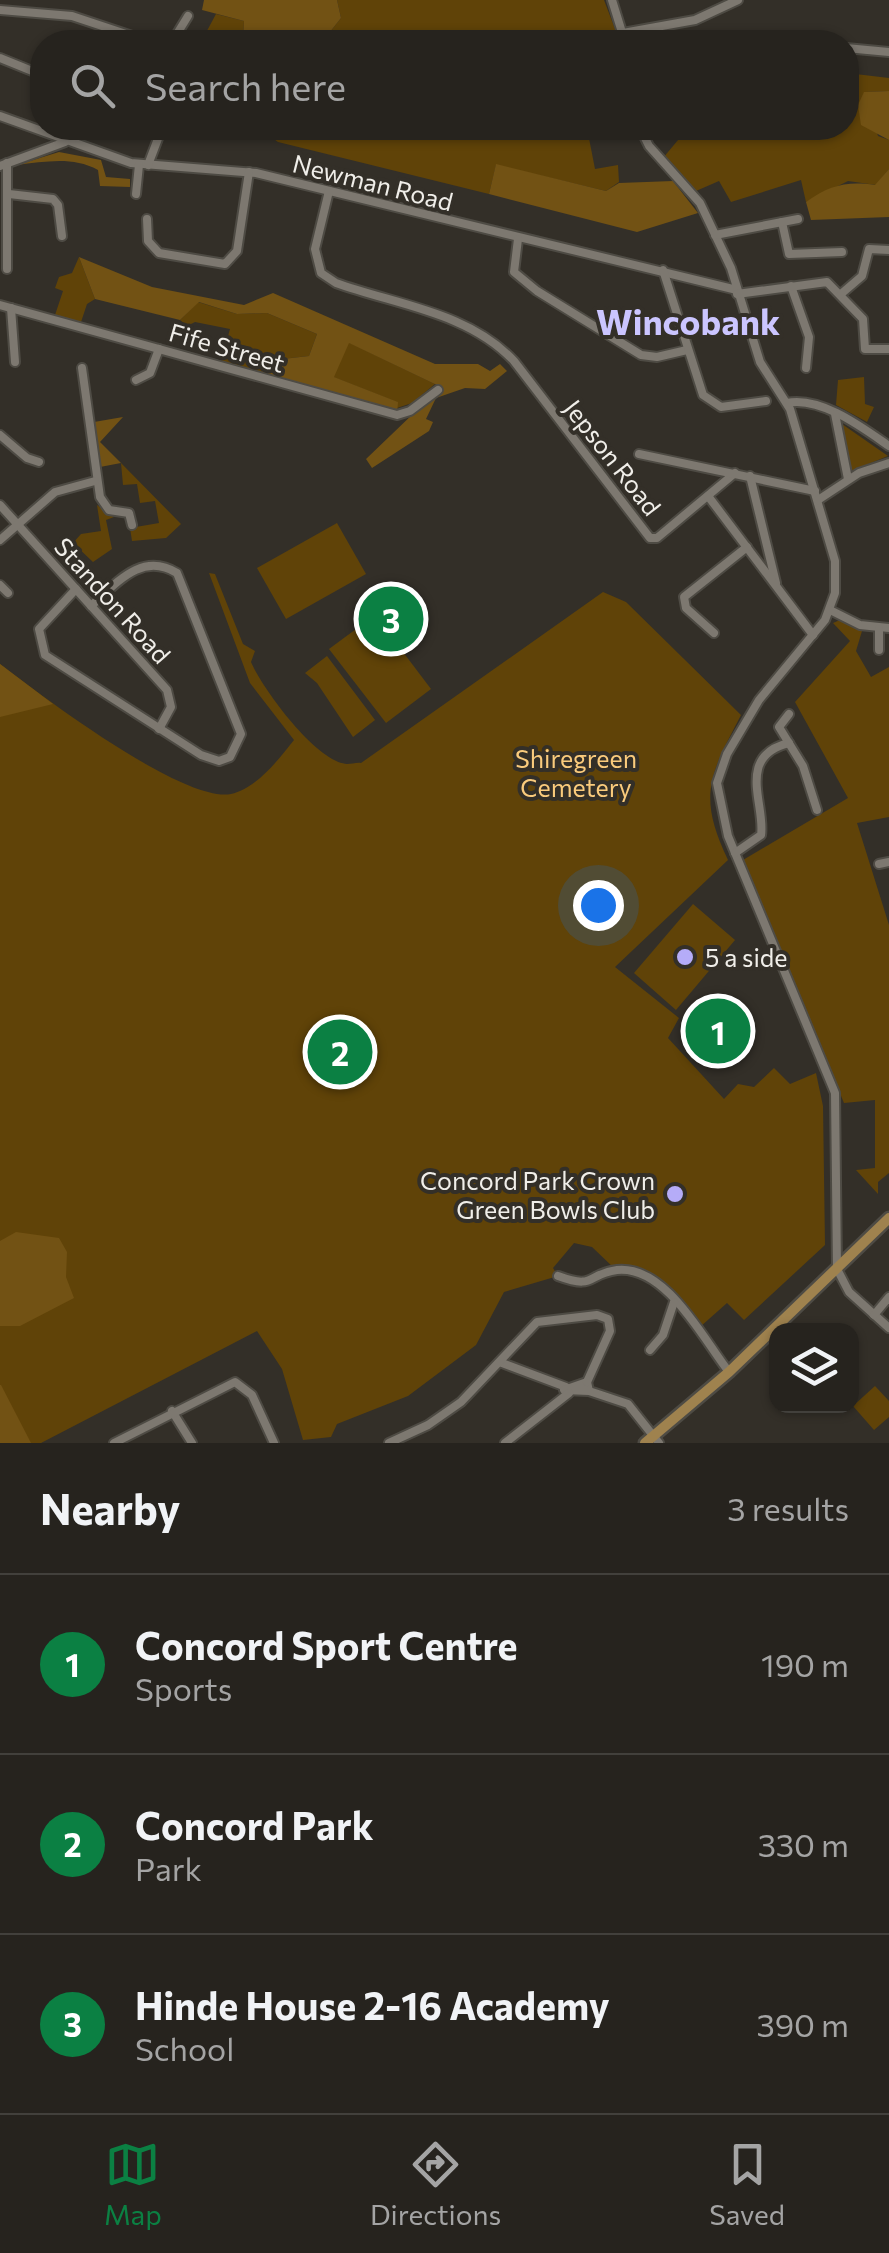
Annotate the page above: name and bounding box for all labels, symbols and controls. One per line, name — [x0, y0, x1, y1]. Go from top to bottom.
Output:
search box — [30, 30, 859, 140]
icon: search — [65, 58, 120, 113]
text: Search here — [145, 62, 346, 109]
street label: Newman Road — [290, 148, 456, 216]
district label: Wincobank — [596, 299, 780, 342]
street label: Fife Street — [166, 316, 288, 378]
street label: Jepson Road — [558, 393, 668, 521]
street label: Standon Road — [49, 531, 177, 669]
pin: 3 — [358, 582, 424, 656]
park label: Shiregreen Cemetery — [515, 743, 637, 802]
your location — [573, 880, 624, 931]
place label: 5 a side — [705, 942, 787, 972]
marker: 5 a side — [674, 946, 696, 968]
pin: 1 — [686, 994, 750, 1068]
pin: 2 — [308, 1014, 372, 1090]
place label: Concord Park Crown Green Bowls Club — [420, 1165, 655, 1224]
marker: Concord Park Crown Green Bowls Club — [664, 1183, 686, 1205]
map controls — [769, 1323, 859, 1413]
button: layers — [769, 1323, 859, 1413]
text: Nearby — [40, 1482, 180, 1534]
text: 3 results — [727, 1488, 849, 1528]
text: Concord Sport Centre — [135, 1621, 518, 1668]
text: 1 — [65, 1644, 80, 1684]
text: 190 m — [761, 1644, 849, 1684]
text: Sports — [135, 1668, 232, 1708]
text: Concord Park — [135, 1801, 374, 1848]
text: 2 — [63, 1824, 82, 1864]
text: 330 m — [758, 1824, 849, 1864]
text: Park — [135, 1848, 202, 1888]
text: Hinde House 2-16 Academy — [135, 1981, 610, 2028]
text: 3 — [63, 2004, 82, 2044]
text: 390 m — [756, 2004, 849, 2044]
text: School — [135, 2028, 234, 2068]
tab: Map — [104, 2137, 162, 2231]
tab: Directions — [370, 2137, 501, 2231]
tab: Saved — [709, 2137, 785, 2231]

